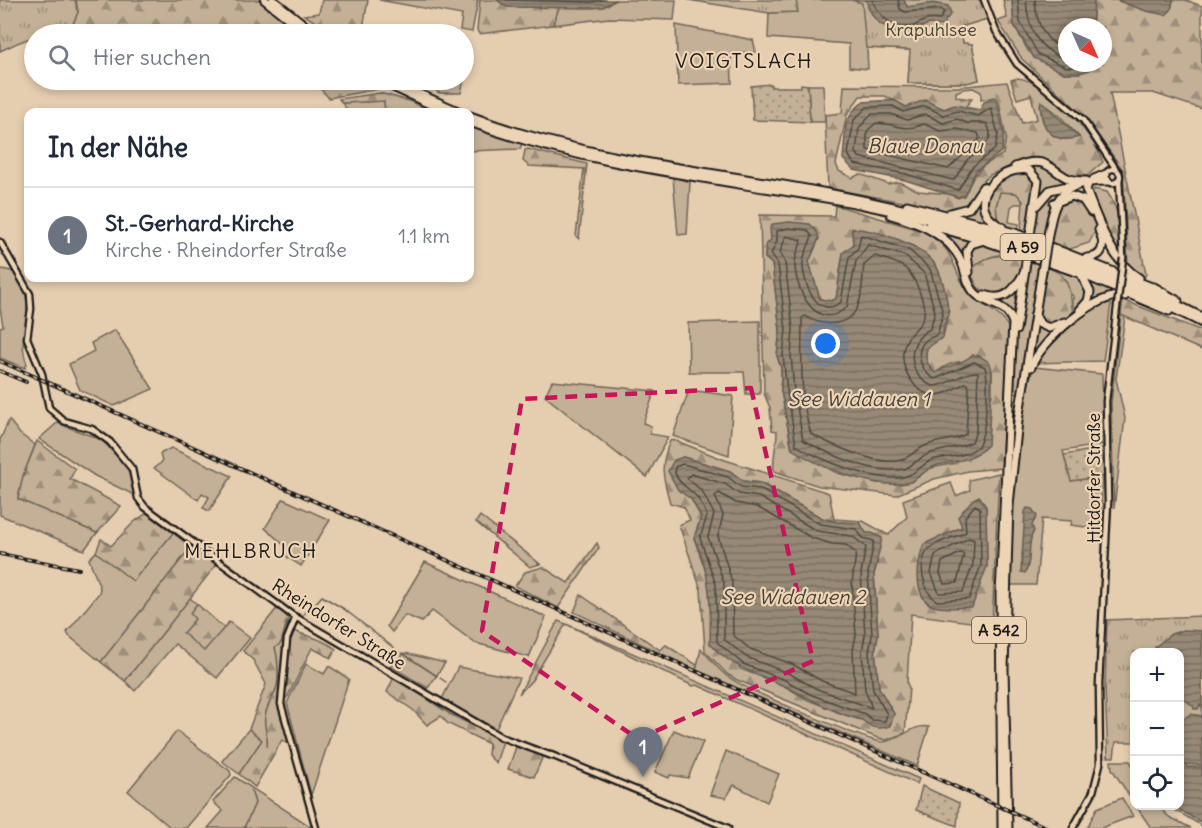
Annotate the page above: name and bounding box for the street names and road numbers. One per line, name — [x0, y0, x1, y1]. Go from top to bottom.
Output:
road number: A 59 — [1000, 234, 1046, 260]
street label: Hitdorfer Straße — [1082, 413, 1105, 543]
street label: Rheindorfer Straße — [268, 574, 410, 674]
road number: A 542 — [972, 617, 1026, 643]

